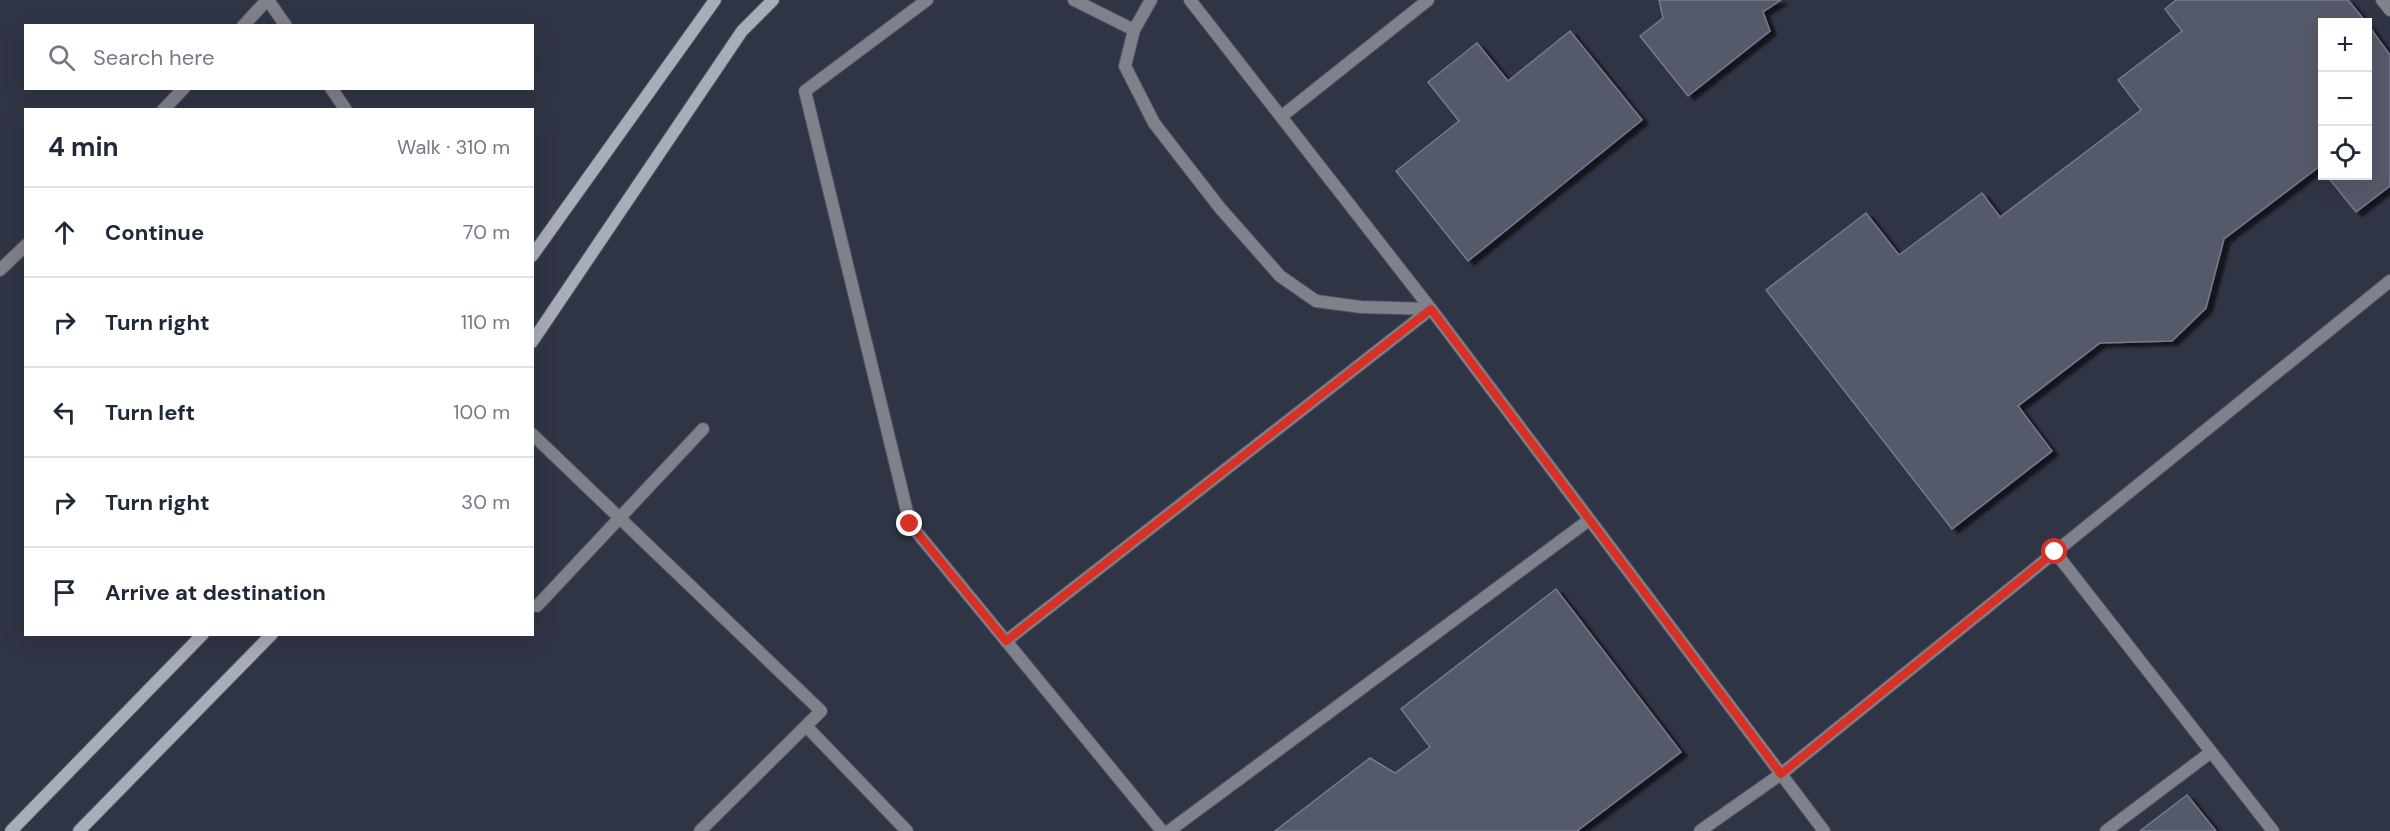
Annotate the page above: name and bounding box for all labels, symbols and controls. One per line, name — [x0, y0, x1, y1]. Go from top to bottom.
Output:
map controls — [2318, 18, 2372, 180]
button: + — [2318, 18, 2372, 72]
search box — [24, 24, 534, 90]
icon: search — [45, 41, 78, 74]
text: Search here — [93, 43, 214, 72]
button: − — [2318, 72, 2372, 126]
button: locate — [2318, 126, 2372, 180]
text: 4 min — [48, 130, 119, 164]
text: Walk · 310 m — [397, 134, 510, 160]
icon: ahead — [48, 216, 81, 249]
text: Continue — [105, 218, 204, 247]
text: 70 m — [463, 219, 510, 245]
icon: right — [48, 306, 81, 339]
text: Turn right — [105, 308, 210, 337]
text: 110 m — [461, 309, 510, 335]
icon: left — [48, 396, 81, 429]
text: Turn left — [105, 398, 195, 427]
text: 100 m — [453, 399, 510, 425]
icon: right — [48, 486, 81, 519]
text: Turn right — [105, 488, 210, 517]
text: 30 m — [461, 489, 510, 515]
route end — [896, 510, 922, 536]
route start — [2041, 538, 2067, 564]
icon: arrive — [48, 576, 81, 609]
text: Arrive at destination — [105, 578, 326, 607]

